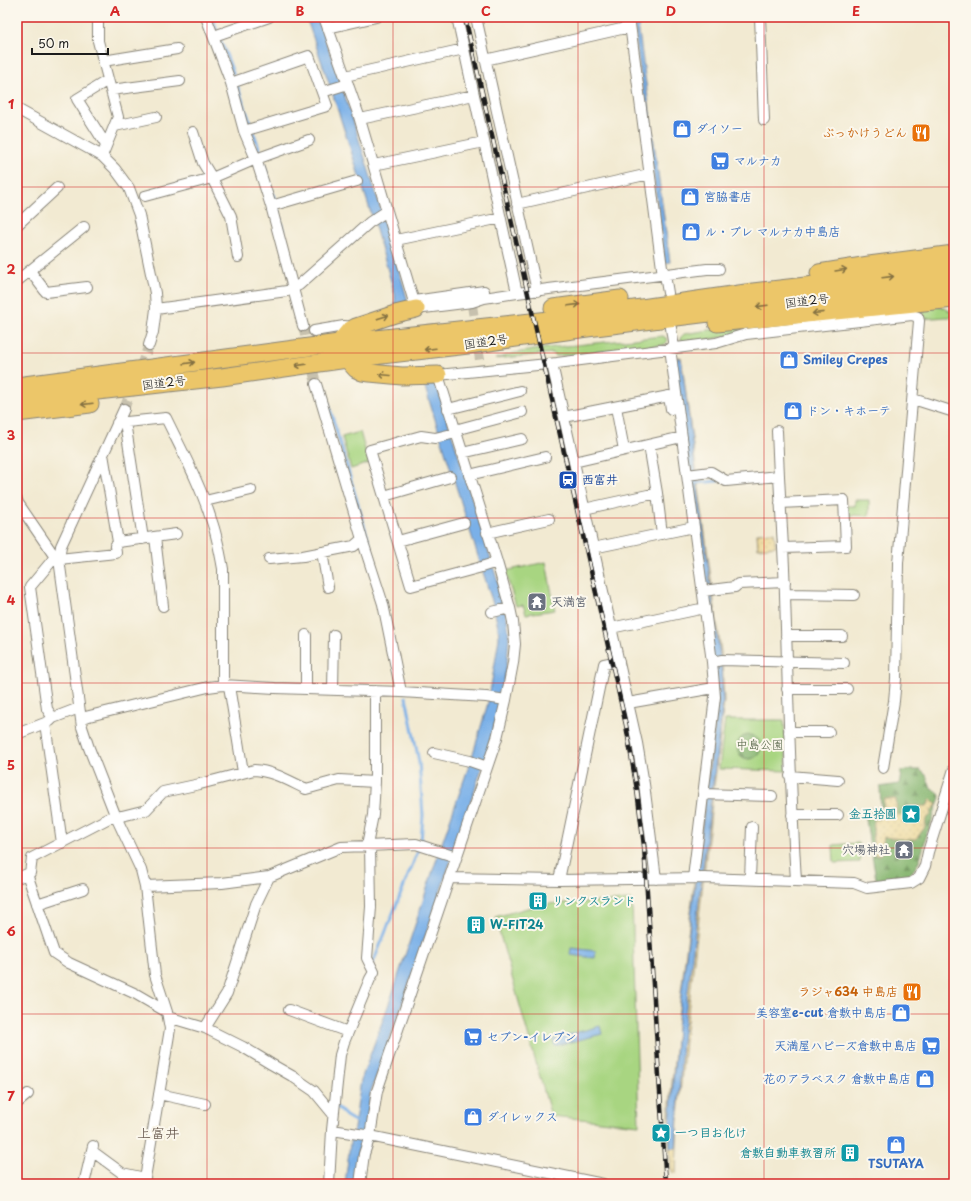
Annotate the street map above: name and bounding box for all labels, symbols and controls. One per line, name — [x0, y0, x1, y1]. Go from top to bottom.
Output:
text: A — [110, 1, 120, 20]
text: B — [296, 1, 305, 20]
text: C — [481, 1, 491, 20]
text: D — [666, 1, 676, 20]
text: E — [852, 1, 860, 20]
scale bar — [32, 30, 108, 56]
text: 50 m — [38, 34, 69, 52]
text: 1 — [8, 94, 14, 113]
shop icon: ダイソー — [671, 118, 693, 140]
place label: ダイソー — [696, 119, 743, 137]
restaurant icon: ぶっかけうどん — [910, 122, 932, 144]
place label: ぶっかけうどん — [823, 123, 907, 141]
supermarket icon: マルナカ — [709, 150, 731, 172]
place label: マルナカ — [734, 151, 782, 169]
shop icon: 宮脇書店 — [679, 186, 701, 208]
place label: 宮脇書店 — [704, 187, 752, 205]
shop icon: ル・ブレ マルナカ中島店 — [680, 221, 702, 243]
place label: ル・ブレ マルナカ中島店 — [705, 222, 841, 240]
text: 2 — [6, 259, 16, 278]
one-way arrow — [835, 266, 848, 274]
one-way arrow — [881, 273, 894, 280]
street label: 国道2号 — [784, 288, 830, 312]
one-way arrow — [567, 301, 580, 309]
one-way arrow — [756, 302, 769, 310]
one-way arrow — [812, 309, 825, 317]
one-way arrow — [377, 313, 389, 321]
street label: 国道2号 — [463, 329, 509, 353]
one-way arrow — [424, 345, 437, 353]
shop icon: Smiley Crepes — [778, 349, 800, 371]
place label: Smiley Crepes — [803, 350, 888, 368]
one-way arrow — [182, 360, 195, 367]
one-way arrow — [295, 361, 308, 369]
street label: 国道2号 — [141, 370, 187, 394]
one-way arrow — [379, 371, 392, 379]
one-way arrow — [81, 400, 94, 408]
shop icon: ドン・キホーテ — [782, 400, 804, 422]
place label: ドン・キホーテ — [807, 401, 891, 419]
text: 3 — [7, 425, 16, 444]
station icon: 西富井 — [557, 469, 579, 491]
place label: 西富井 — [582, 470, 618, 488]
text: 4 — [7, 590, 16, 609]
temple icon: 天満宮 — [526, 591, 548, 613]
place label: 天満宮 — [551, 592, 587, 610]
park label: 中島公園 — [736, 735, 784, 753]
text: 5 — [7, 755, 15, 774]
place icon: 金五拾圓 — [900, 803, 922, 825]
place label: 金五拾圓 — [849, 804, 897, 822]
temple icon: 穴場神社 — [893, 839, 915, 861]
place label: 穴場神社 — [842, 840, 890, 858]
building icon: リンクスランド — [527, 890, 549, 912]
place label: リンクスランド — [552, 891, 636, 909]
building icon: W-FIT24 — [465, 914, 487, 936]
place label: W-FIT24 — [490, 915, 543, 933]
text: 6 — [6, 921, 16, 940]
restaurant icon: ラジャ634 中島店 — [901, 981, 923, 1003]
place label: ラジャ634 中島店 — [799, 982, 898, 1000]
shop icon: 美容室e-cut 倉敷中島店 — [890, 1002, 912, 1024]
place label: 美容室e-cut 倉敷中島店 — [756, 1003, 887, 1021]
supermarket icon: セブン-イレブン — [462, 1026, 484, 1048]
place label: セブン-イレブン — [487, 1027, 577, 1045]
supermarket icon: 天満屋ハピーズ倉敷中島店 — [920, 1035, 942, 1057]
place label: 天満屋ハピーズ倉敷中島店 — [774, 1036, 917, 1054]
shop icon: 花のアラベスク 倉敷中島店 — [914, 1068, 936, 1090]
place label: 花のアラベスク 倉敷中島店 — [763, 1069, 911, 1087]
text: 7 — [7, 1086, 15, 1105]
shop icon: ダイレックス — [462, 1106, 484, 1128]
place label: ダイレックス — [487, 1107, 558, 1125]
district label: 上富井 — [137, 1122, 179, 1143]
place icon: 一つ目お化け — [650, 1122, 672, 1144]
place label: 一つ目お化け — [675, 1123, 747, 1141]
shop icon: TSUTAYA — [885, 1134, 907, 1156]
building icon: 倉敷自動車教習所 — [839, 1142, 861, 1164]
place label: 倉敷自動車教習所 — [740, 1143, 837, 1161]
place label: TSUTAYA — [868, 1154, 925, 1172]

